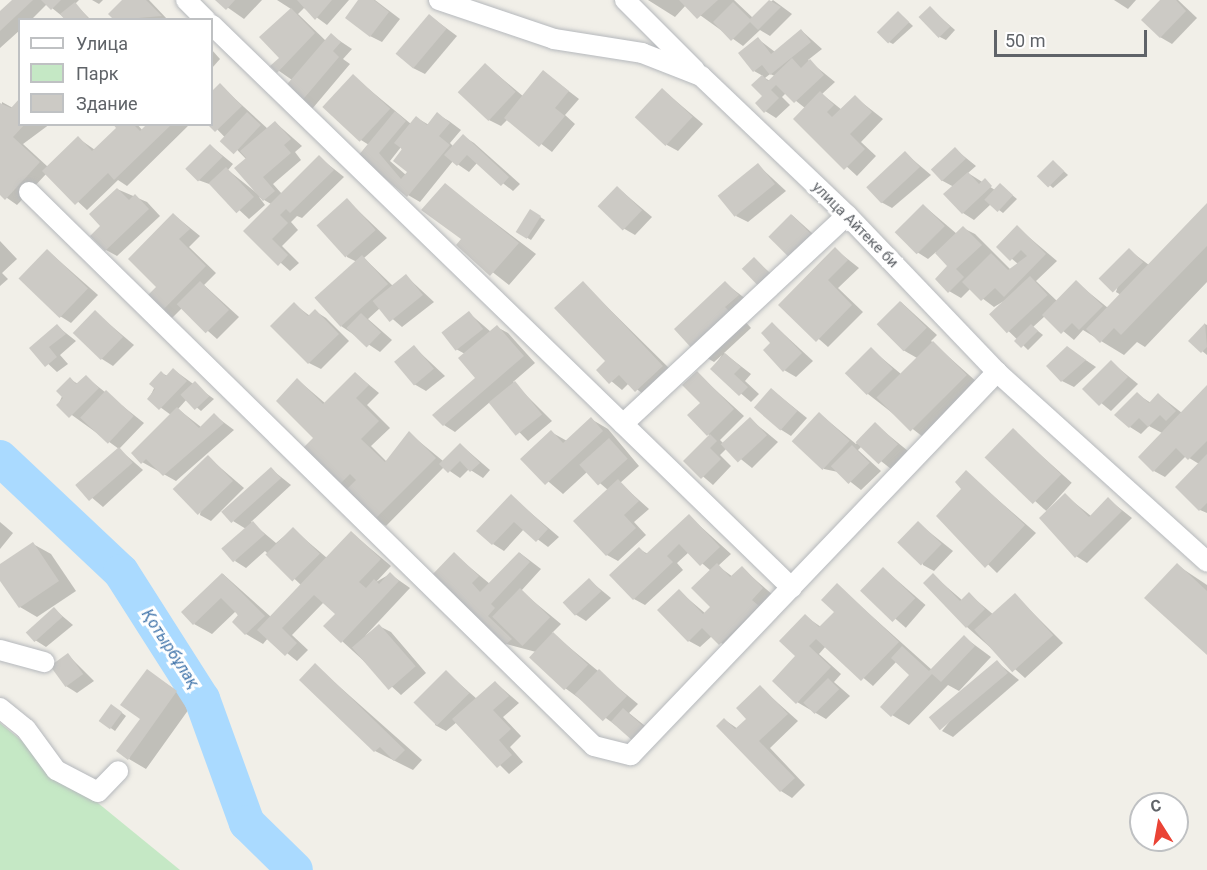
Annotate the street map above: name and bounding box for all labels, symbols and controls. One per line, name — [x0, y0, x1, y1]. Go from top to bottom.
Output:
legend — [18, 18, 213, 126]
scale bar — [997, 18, 1150, 56]
text: 50 m — [1005, 30, 1045, 51]
text: Улица — [76, 33, 128, 54]
text: Парк — [76, 63, 118, 84]
text: Здание — [76, 93, 138, 114]
street label: улица Айтеке би — [808, 178, 902, 272]
water label: Қотырбұлақ — [137, 606, 203, 692]
north arrow — [1129, 792, 1189, 852]
text: С — [1149, 795, 1163, 816]

